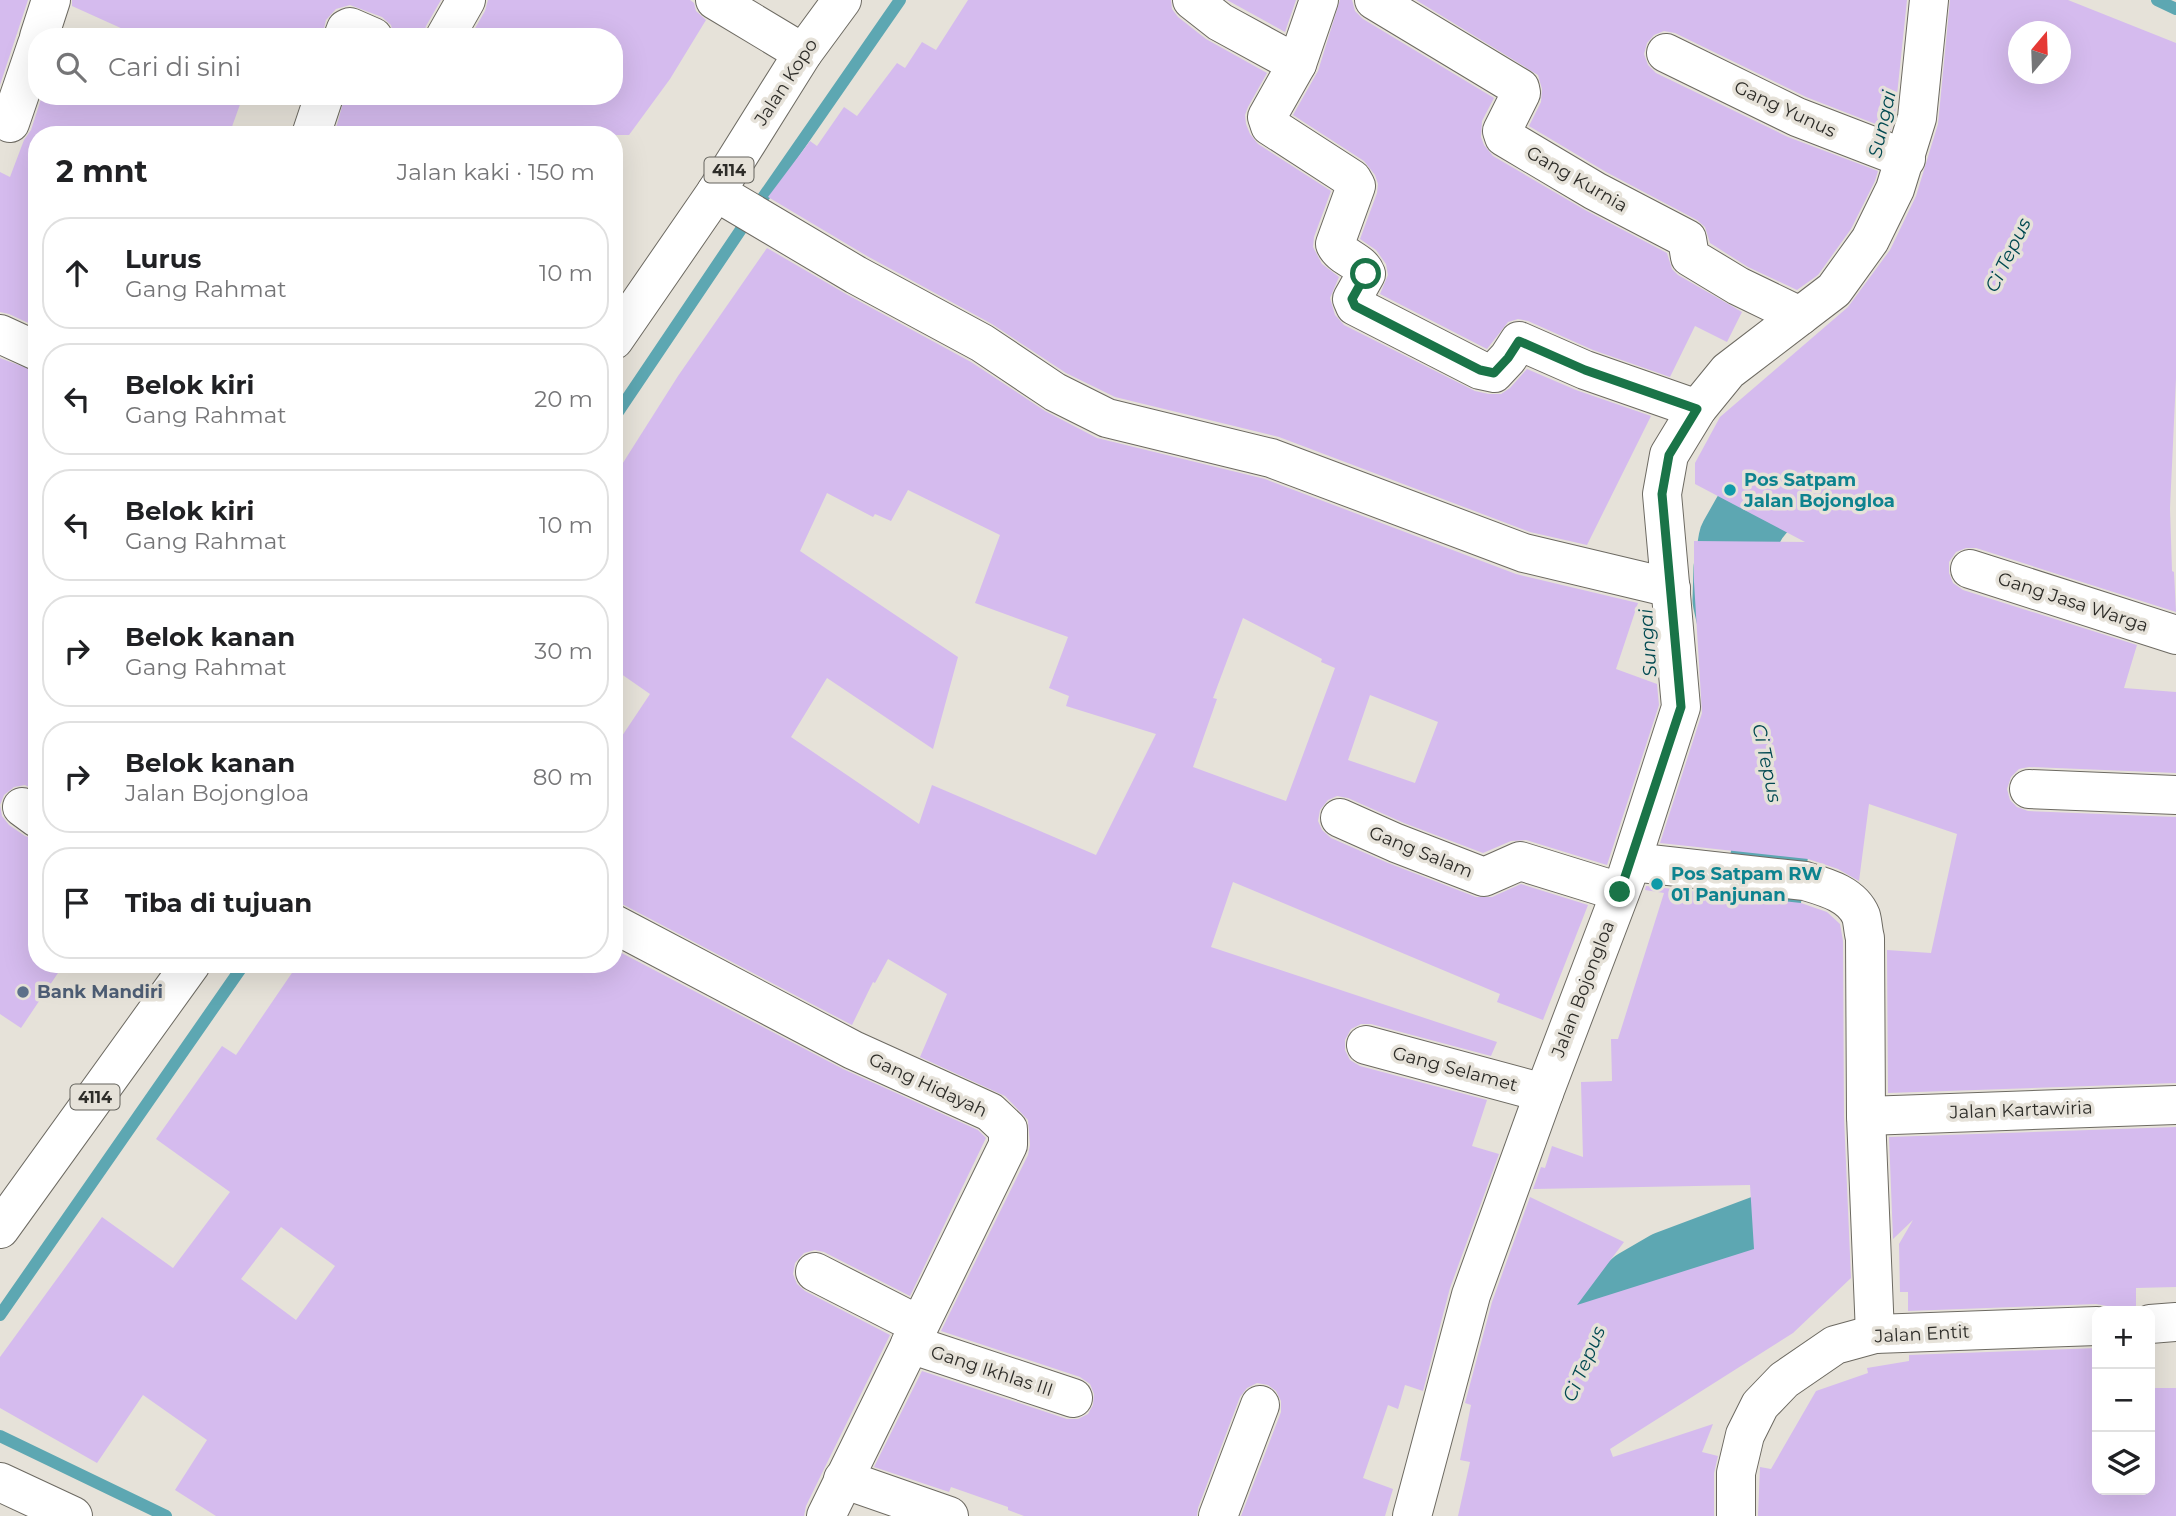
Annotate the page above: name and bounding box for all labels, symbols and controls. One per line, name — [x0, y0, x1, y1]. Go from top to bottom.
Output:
north arrow — [2008, 21, 2071, 84]
search box — [28, 28, 623, 105]
street label: Jalan Kopo — [749, 34, 822, 130]
icon: search — [52, 48, 90, 86]
text: Cari di sini — [108, 51, 241, 83]
street label: Gang Yunus — [1731, 76, 1840, 142]
water label: Sungai — [1863, 87, 1901, 160]
street label: Gang Kurnia — [1523, 141, 1631, 217]
text: 2 mnt — [56, 153, 147, 190]
text: Jalan kaki · 150 m — [397, 158, 595, 186]
road number: 4114 — [704, 158, 754, 182]
water label: Ci Tepus — [1980, 214, 2036, 296]
text: Lurus — [125, 243, 201, 275]
icon: ahead — [58, 254, 96, 292]
route start — [1350, 258, 1381, 289]
text: 10 m — [539, 259, 593, 287]
text: Gang Rahmat — [125, 275, 287, 303]
text: Belok kiri — [125, 369, 254, 401]
icon: left — [58, 380, 96, 418]
text: 20 m — [534, 385, 593, 413]
text: Gang Rahmat — [125, 401, 287, 429]
place label: Pos Satpam Jalan Bojongloa — [1743, 469, 1895, 512]
marker: Pos Satpam Jalan Bojongloa — [1722, 482, 1738, 498]
text: Belok kiri — [125, 495, 254, 527]
icon: left — [58, 506, 96, 544]
text: 10 m — [539, 511, 593, 539]
text: Gang Rahmat — [125, 527, 287, 555]
street label: Gang Jasa Warga — [1995, 567, 2151, 637]
water label: Sungai — [1634, 607, 1662, 678]
text: Belok kanan — [125, 621, 295, 653]
icon: right — [58, 632, 96, 670]
text: 30 m — [534, 637, 593, 665]
text: Gang Rahmat — [125, 653, 287, 681]
water label: Ci Tepus — [1747, 721, 1787, 805]
text: Belok kanan — [125, 747, 295, 779]
icon: right — [58, 758, 96, 796]
text: 80 m — [533, 763, 593, 791]
text: Jalan Bojongloa — [125, 779, 309, 807]
street label: Gang Salam — [1366, 821, 1476, 883]
place label: Pos Satpam RW 01 Panjunan — [1671, 863, 1822, 906]
route end — [1604, 876, 1635, 907]
marker: Pos Satpam RW 01 Panjunan — [1649, 876, 1665, 892]
icon: arrive — [58, 884, 96, 922]
text: Tiba di tujuan — [125, 887, 312, 919]
street label: Jalan Bojongloa — [1547, 918, 1619, 1061]
place label: Bank Mandiri — [37, 981, 163, 1003]
marker: Bank Mandiri — [15, 984, 31, 1000]
street label: Gang Selamet — [1390, 1042, 1520, 1096]
street label: Gang Hidayah — [865, 1048, 991, 1122]
road number: 4114 — [70, 1084, 119, 1110]
street label: Jalan Kartawiria — [1948, 1097, 2093, 1124]
map controls — [2092, 1306, 2155, 1495]
button: + — [2092, 1306, 2155, 1369]
street label: Jalan Entit — [1873, 1321, 1970, 1348]
water label: Ci Tepus — [1558, 1323, 1610, 1405]
street label: Gang Ikhlas III — [928, 1341, 1056, 1401]
button: − — [2092, 1369, 2155, 1432]
button: layers — [2092, 1432, 2155, 1495]

